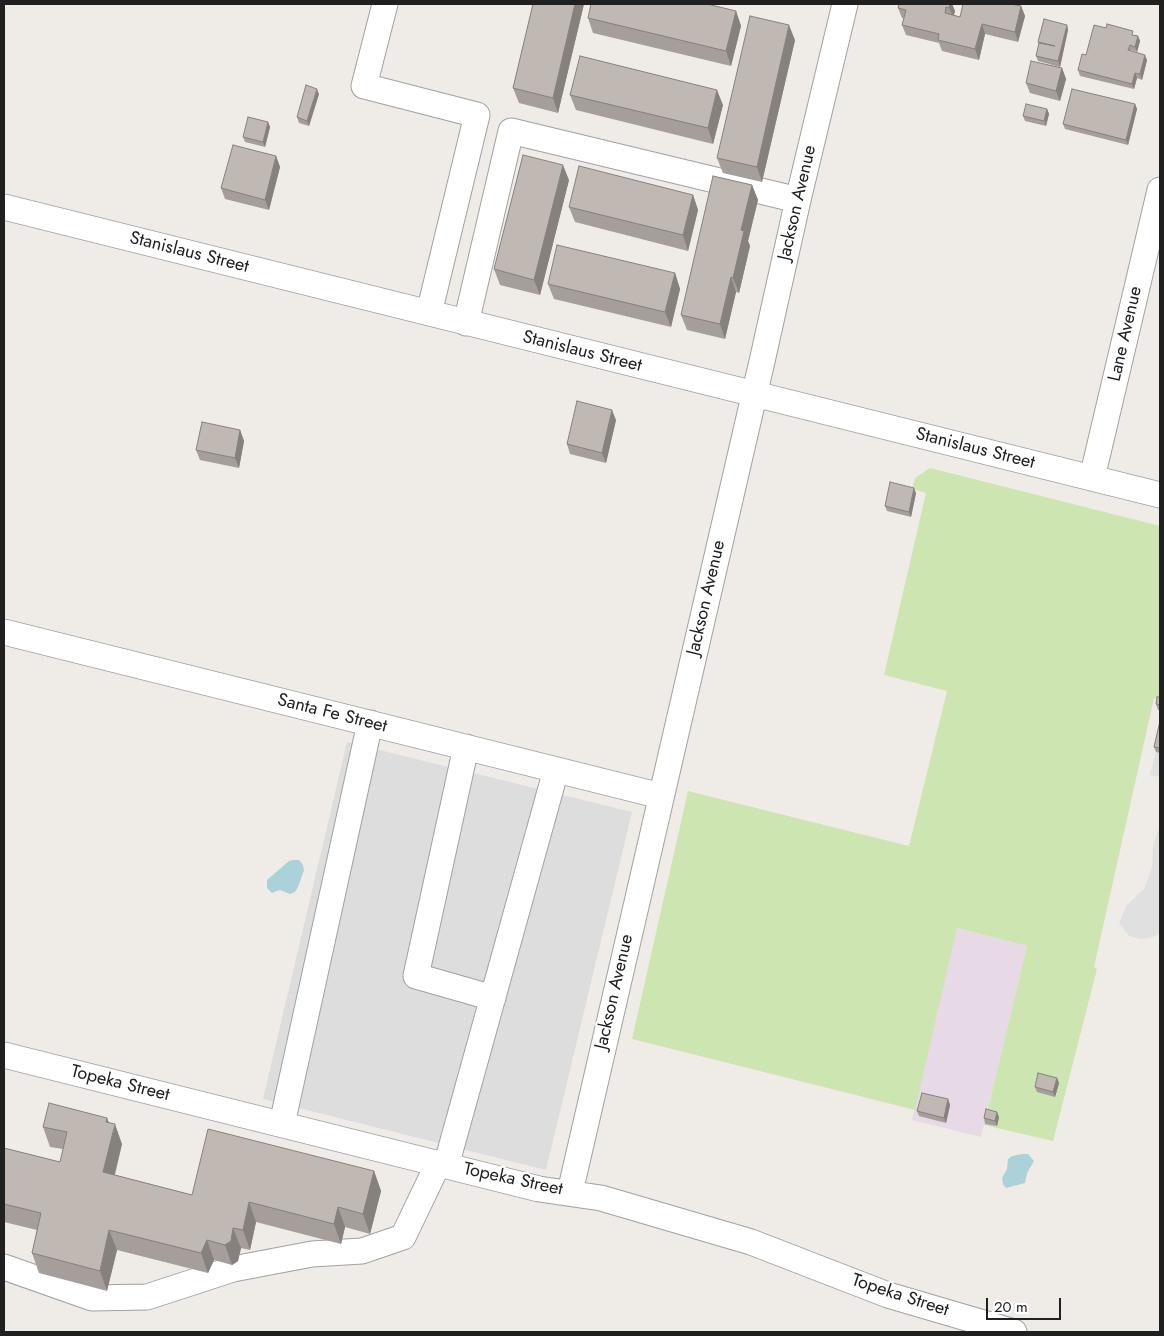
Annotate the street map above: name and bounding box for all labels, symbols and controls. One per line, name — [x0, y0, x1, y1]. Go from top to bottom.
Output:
street label: Jackson Avenue — [774, 143, 822, 263]
street label: Stanislaus Street — [127, 228, 251, 278]
street label: Lane Avenue — [1105, 284, 1147, 384]
street label: Stanislaus Street — [520, 327, 644, 377]
street label: Stanislaus Street — [913, 424, 1037, 474]
street label: Jackson Avenue — [683, 538, 731, 658]
street label: Santa Fe Street — [275, 690, 389, 738]
street label: Jackson Avenue — [591, 932, 639, 1052]
street label: Topeka Street — [68, 1061, 172, 1107]
street label: Topeka Street — [461, 1159, 565, 1201]
street label: Topeka Street — [849, 1270, 951, 1322]
scale bar — [989, 1288, 1064, 1320]
text: 20 m — [994, 1296, 1028, 1318]

